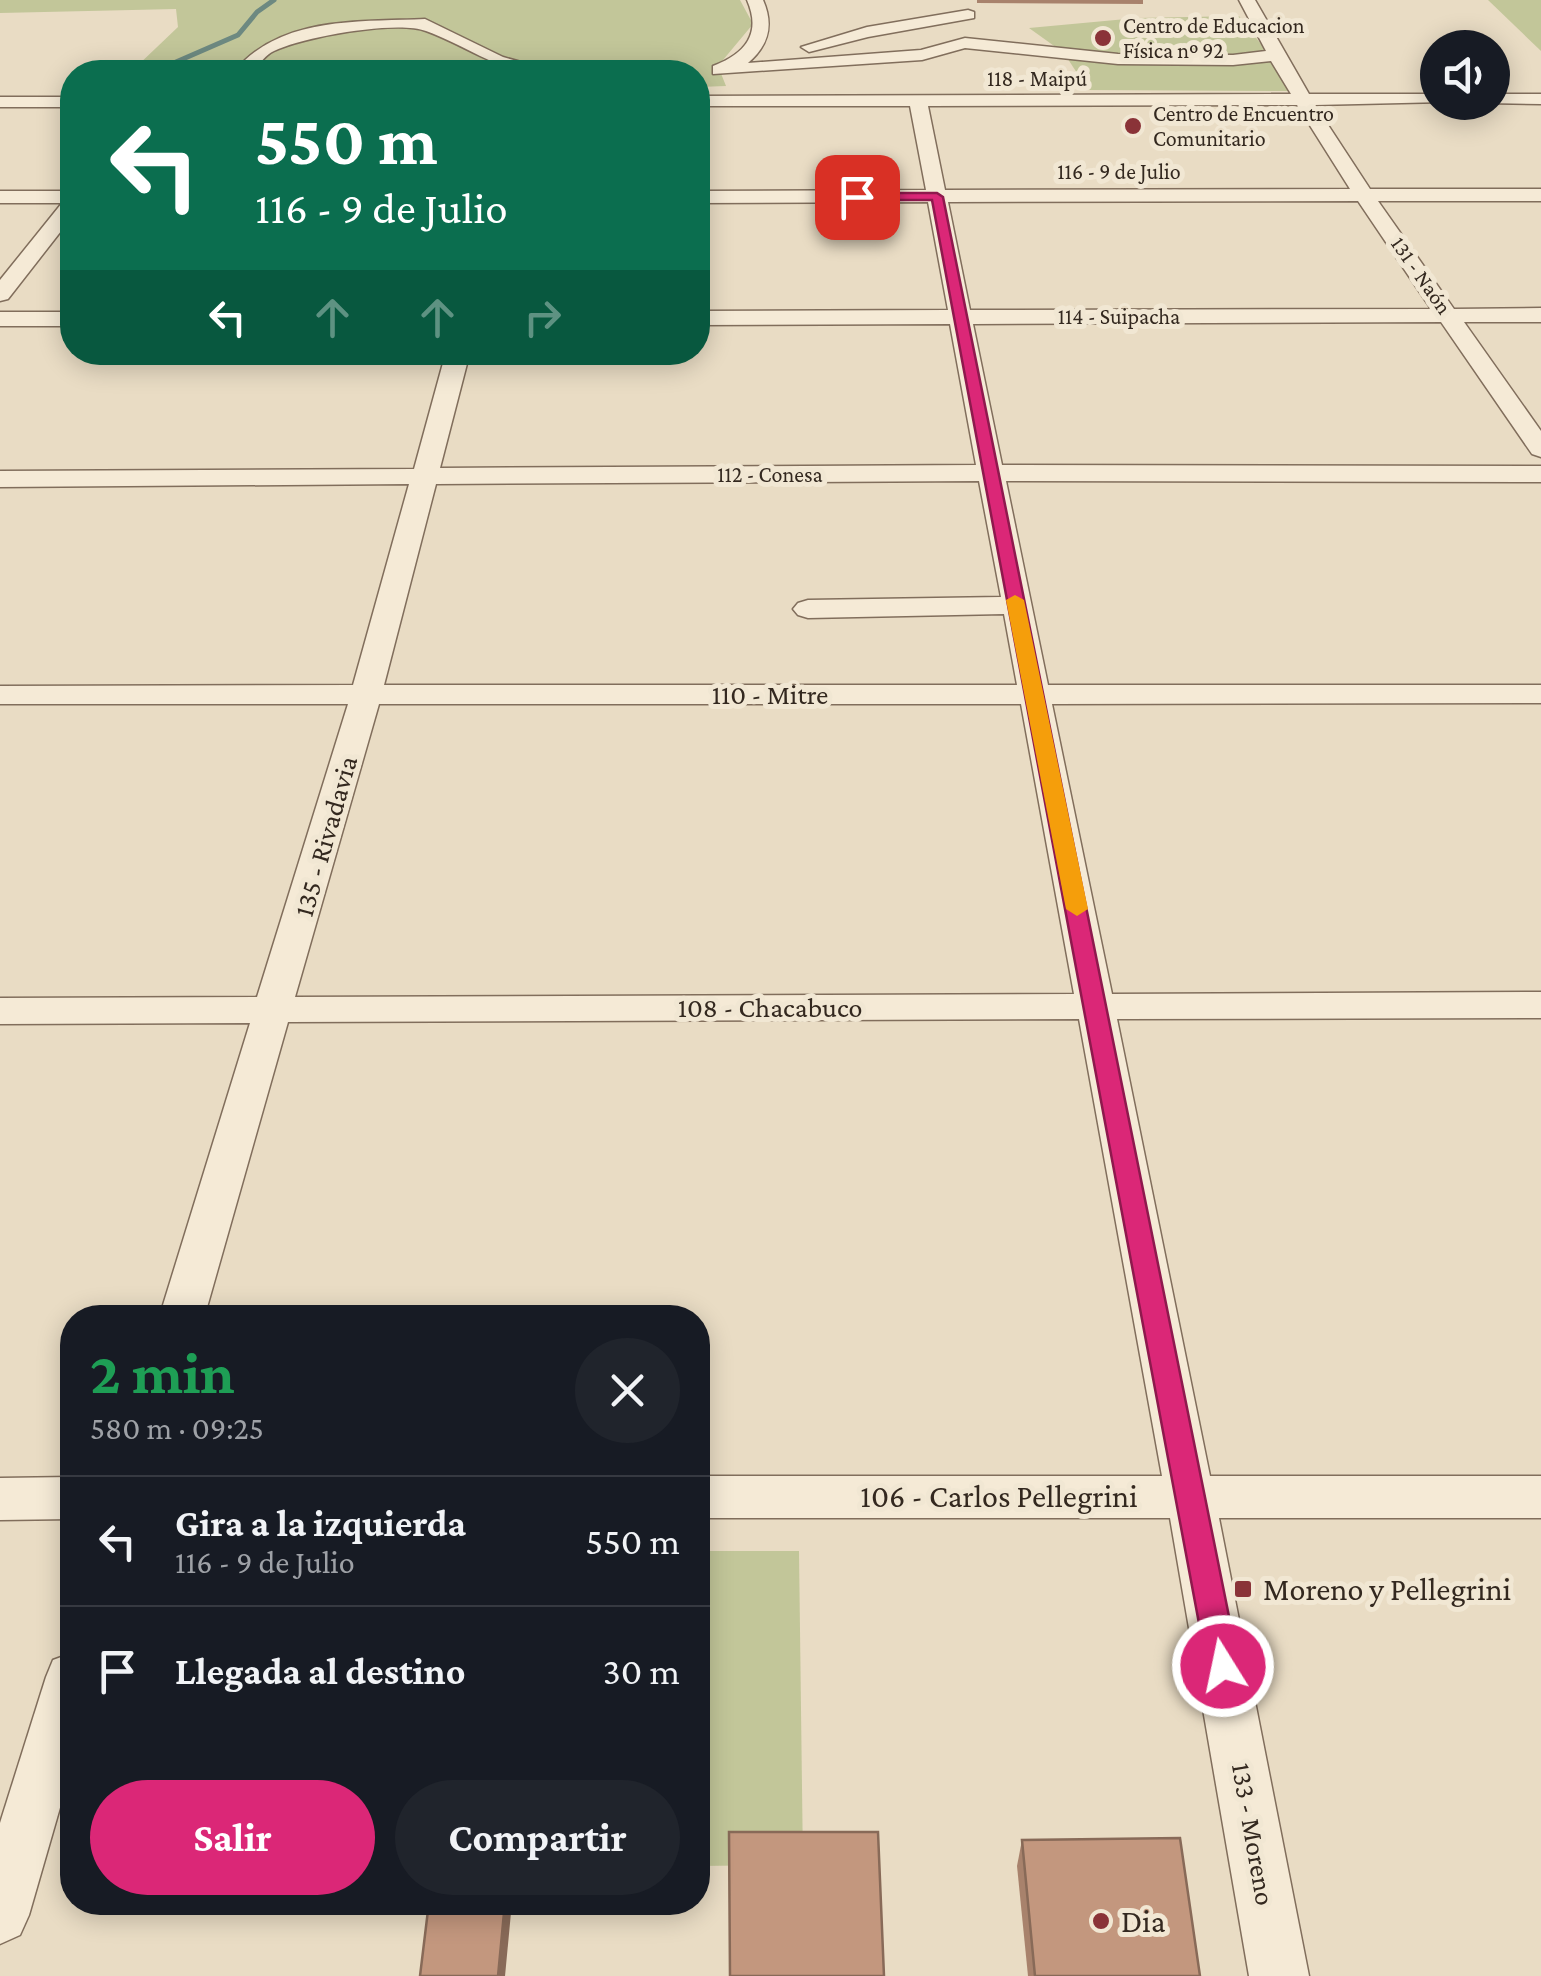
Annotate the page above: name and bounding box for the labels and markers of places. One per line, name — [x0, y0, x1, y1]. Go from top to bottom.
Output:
place label: Centro de Educacion Física nº 92 — [1123, 13, 1305, 63]
marker: Centro de Educacion Física nº 92 — [1092, 27, 1114, 49]
place label: Centro de Encuentro Comunitario — [1153, 101, 1334, 151]
marker: Centro de Encuentro Comunitario — [1122, 115, 1144, 137]
pin — [815, 155, 900, 240]
place label: Moreno y Pellegrini — [1263, 1571, 1511, 1607]
marker: Moreno y Pellegrini — [1232, 1578, 1254, 1600]
place label: Dia — [1121, 1903, 1166, 1939]
marker: Dia — [1090, 1910, 1112, 1932]

